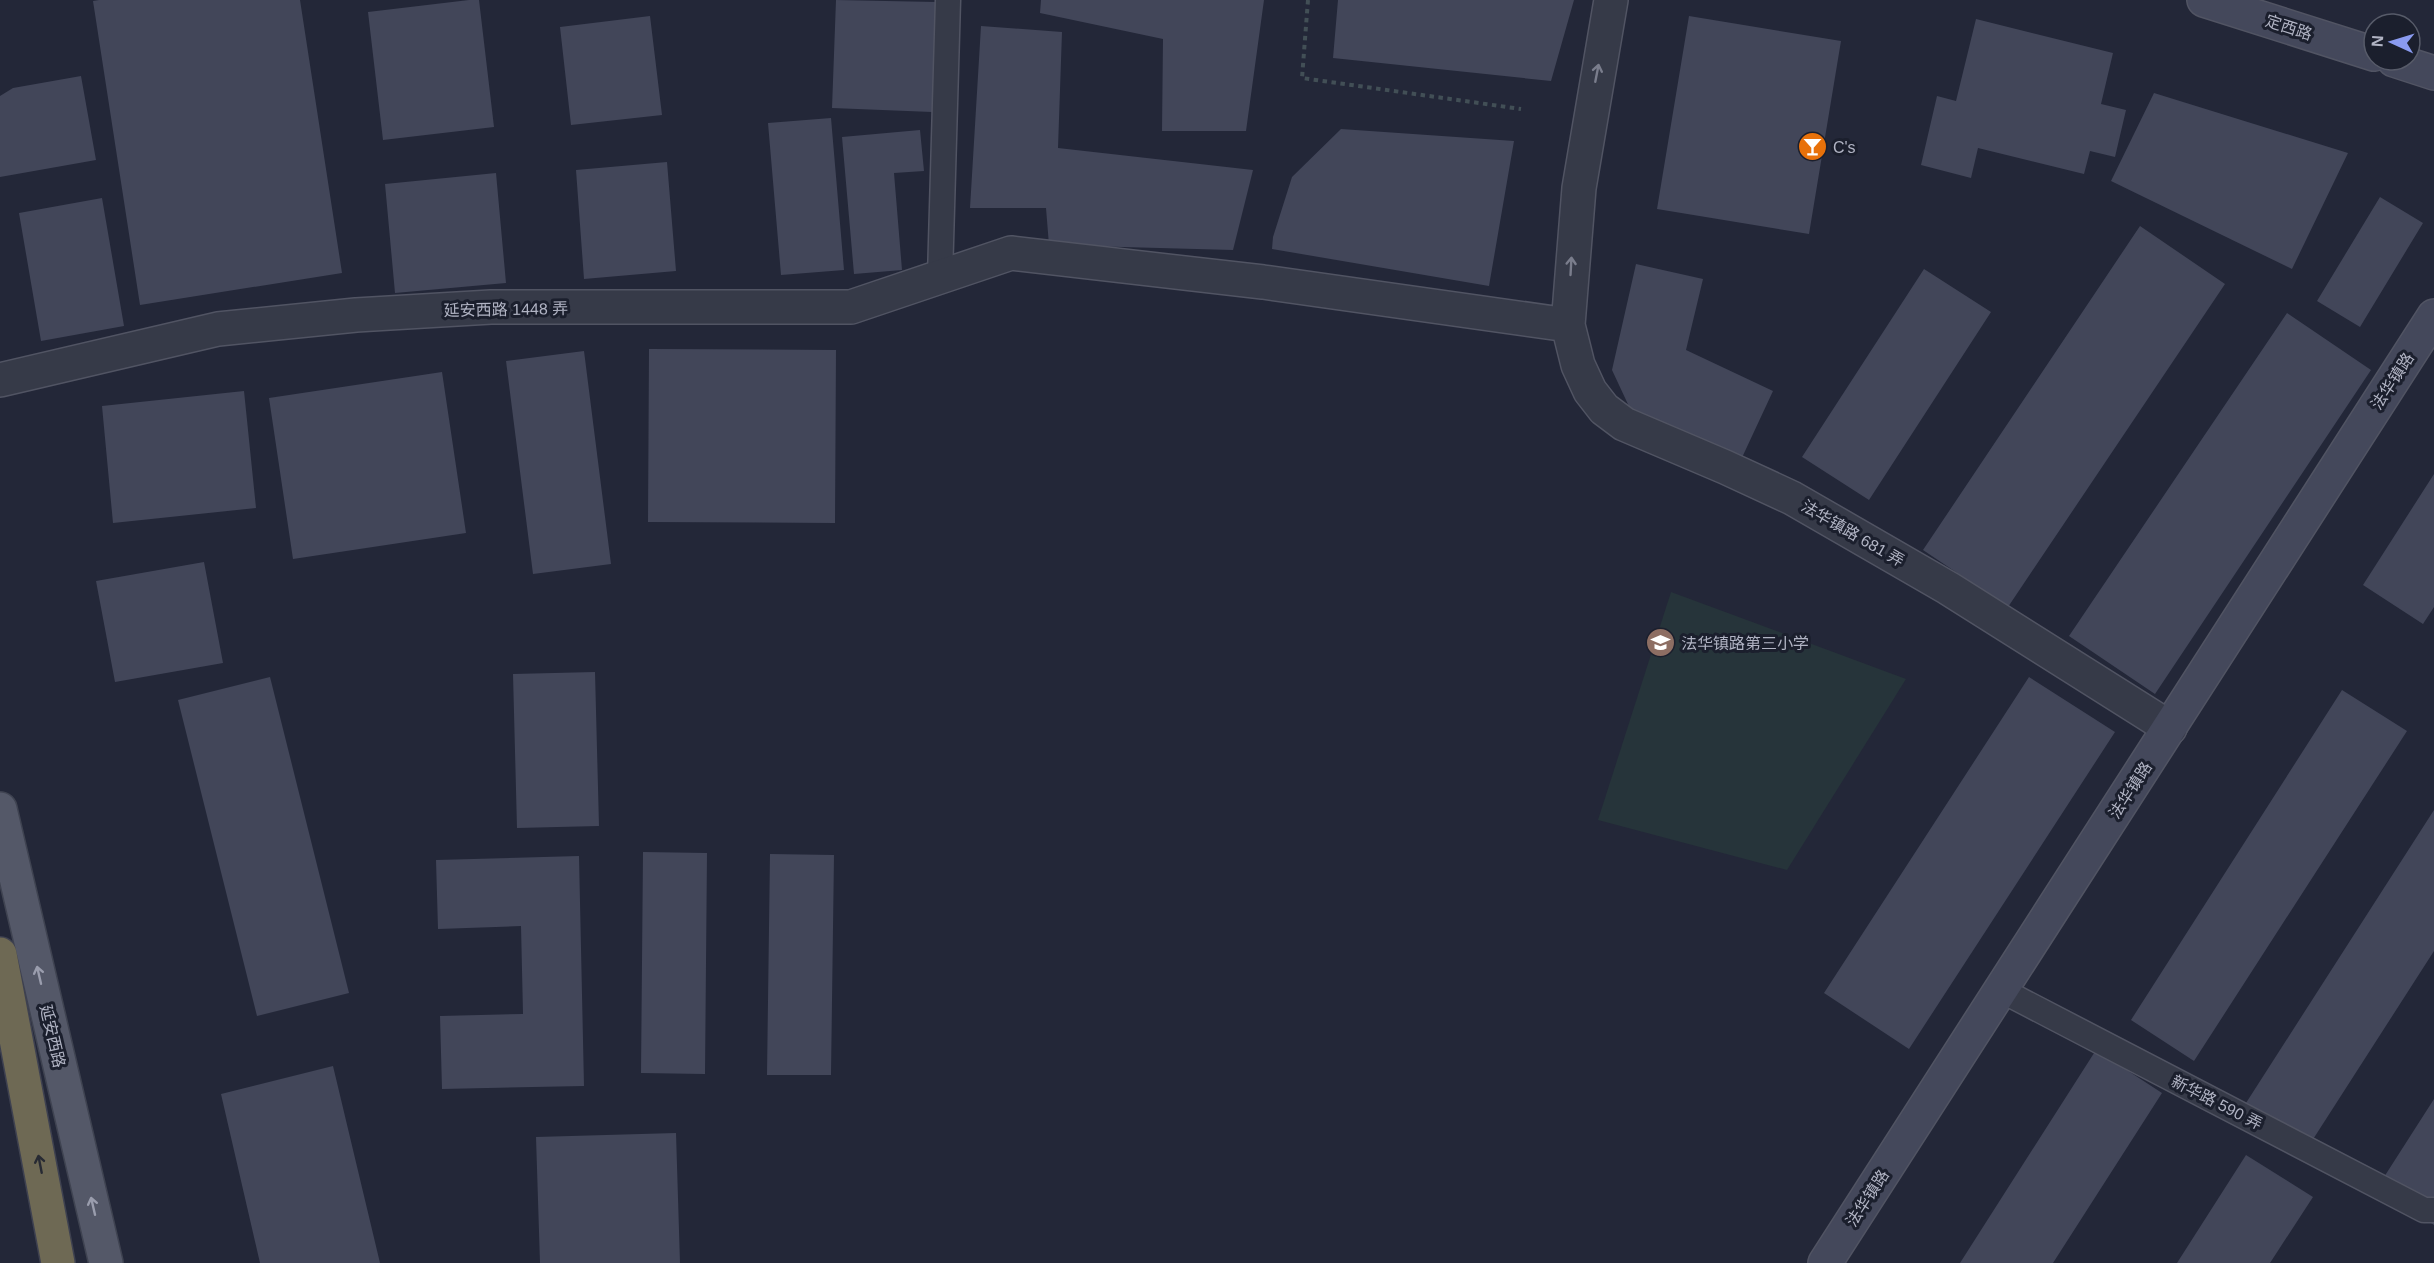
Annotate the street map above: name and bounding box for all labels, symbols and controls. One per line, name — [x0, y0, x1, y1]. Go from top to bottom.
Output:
street label: 定西路 — [2263, 12, 2314, 43]
north arrow — [2362, 12, 2422, 72]
text: N — [2369, 35, 2386, 47]
one-way arrow — [1592, 64, 1603, 83]
bar icon: C's — [1796, 131, 1828, 163]
place label: C's — [1833, 139, 1856, 156]
one-way arrow — [1566, 257, 1577, 277]
street label: 延安西路 1448 弄 — [444, 300, 568, 319]
street label: 法华镇路 — [2368, 350, 2417, 413]
street label: 法华镇路 681 弄 — [1798, 497, 1907, 570]
school or university icon: 法华镇路第三小学 — [1644, 627, 1676, 659]
place label: 法华镇路第三小学 — [1681, 635, 1809, 652]
street label: 法华镇路 — [2106, 759, 2155, 822]
one-way arrow — [32, 966, 44, 985]
street label: 延安西路 — [37, 1003, 68, 1069]
street label: 新华路 590 弄 — [2169, 1072, 2265, 1133]
one-way arrow — [34, 1155, 45, 1175]
street label: 法华镇路 — [1843, 1167, 1892, 1230]
one-way arrow — [86, 1197, 98, 1216]

